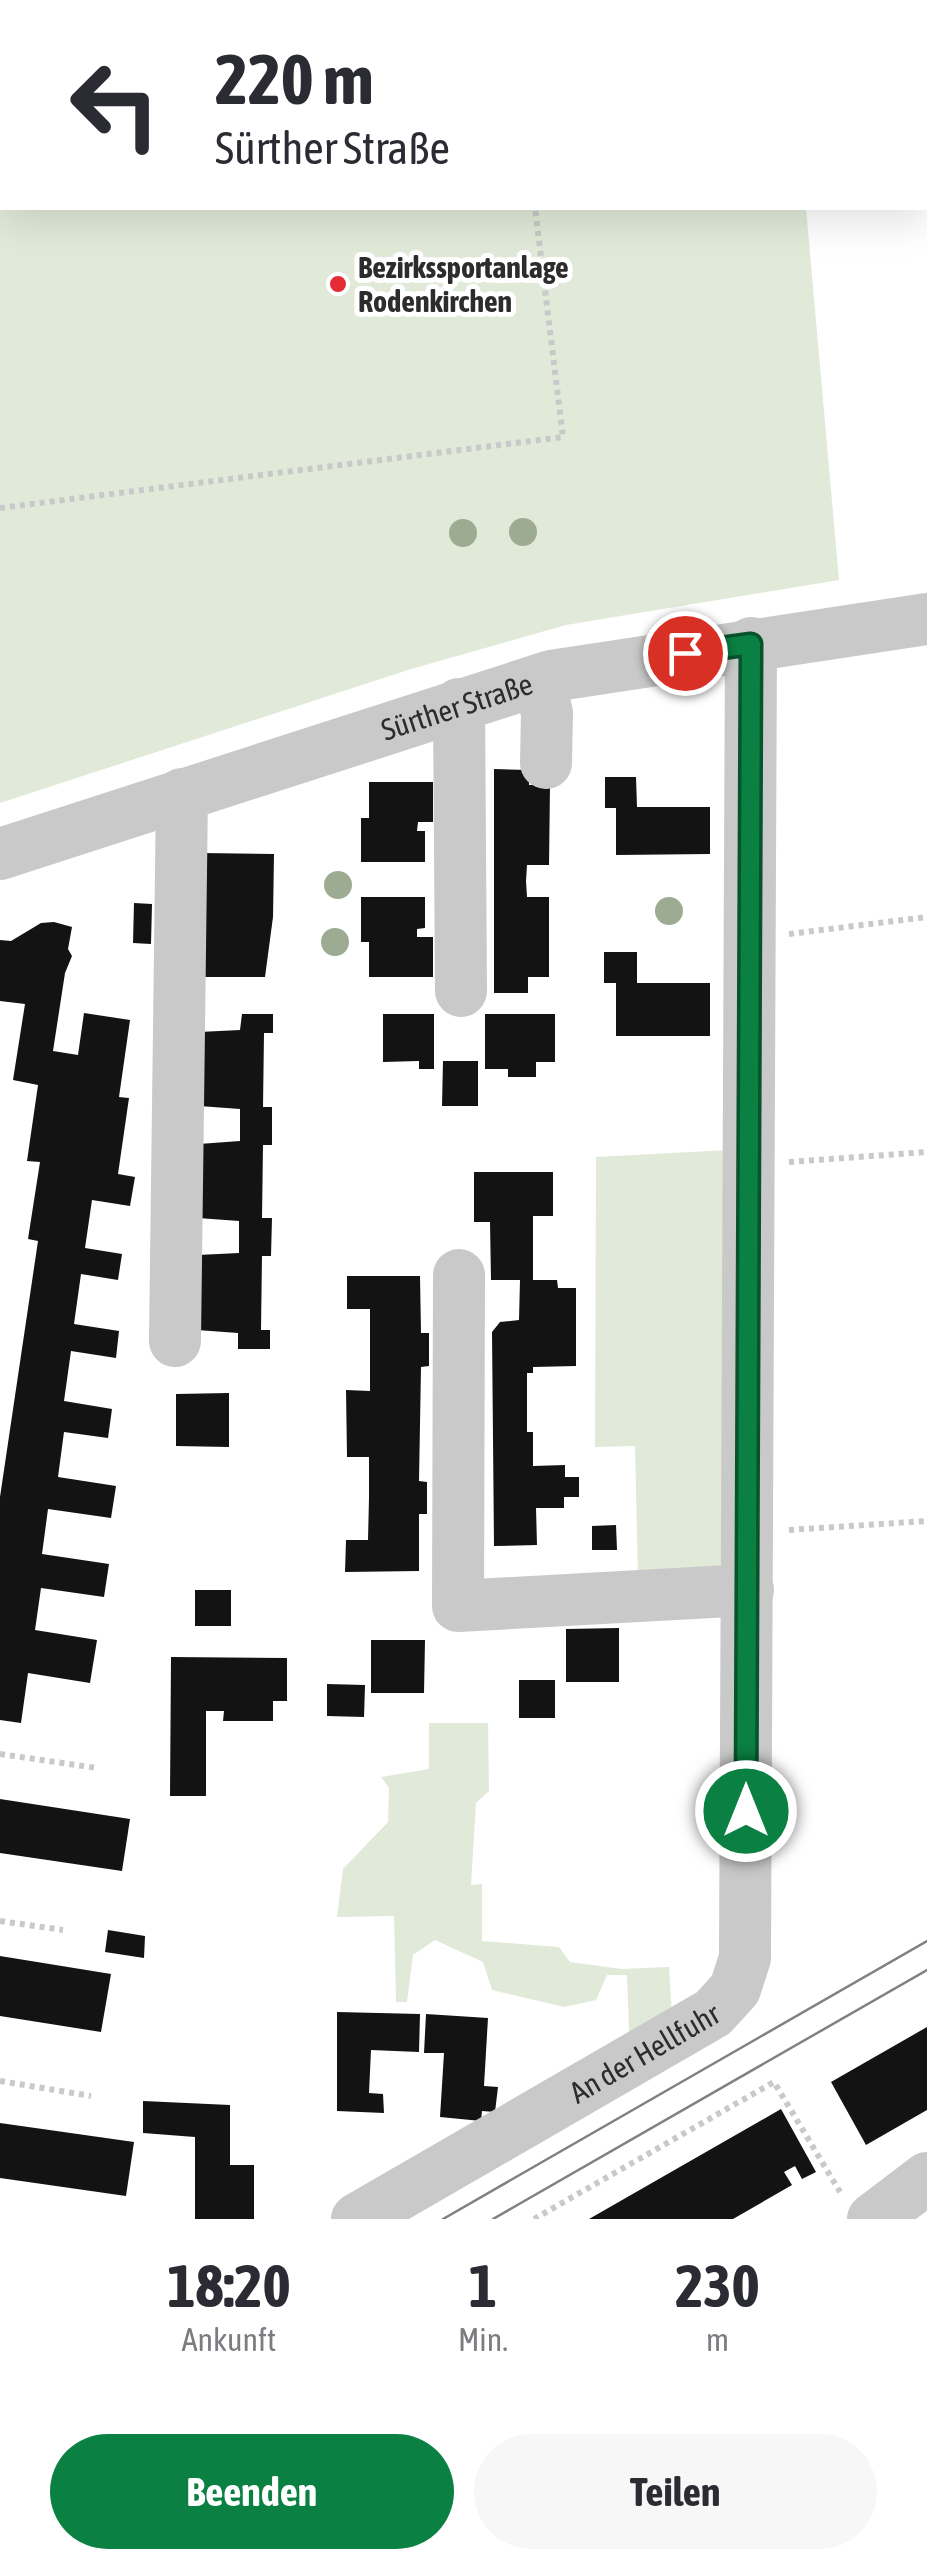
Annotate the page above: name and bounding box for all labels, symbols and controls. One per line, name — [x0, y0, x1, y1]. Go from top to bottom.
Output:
text: 220 m — [215, 39, 374, 119]
icon: left — [50, 40, 180, 170]
text: Sürther Straße — [215, 122, 450, 174]
place label: Bezirkssportanlage Rodenkirchen — [358, 250, 569, 318]
marker: Bezirkssportanlage Rodenkirchen — [327, 273, 349, 295]
pin — [643, 611, 728, 696]
icon: arrive — [658, 626, 713, 681]
street label: Sürther Straße — [377, 666, 537, 747]
position arrow — [694, 1759, 798, 1863]
street label: An der Hellfuhr — [563, 1996, 726, 2109]
text: 18:20 — [167, 2251, 291, 2320]
text: 1 — [469, 2251, 497, 2320]
text: 230 — [675, 2251, 760, 2320]
text: Ankunft — [182, 2321, 276, 2358]
text: Min. — [458, 2321, 508, 2358]
text: m — [706, 2321, 729, 2358]
button: Beenden — [50, 2434, 454, 2549]
button: Teilen — [474, 2434, 877, 2549]

